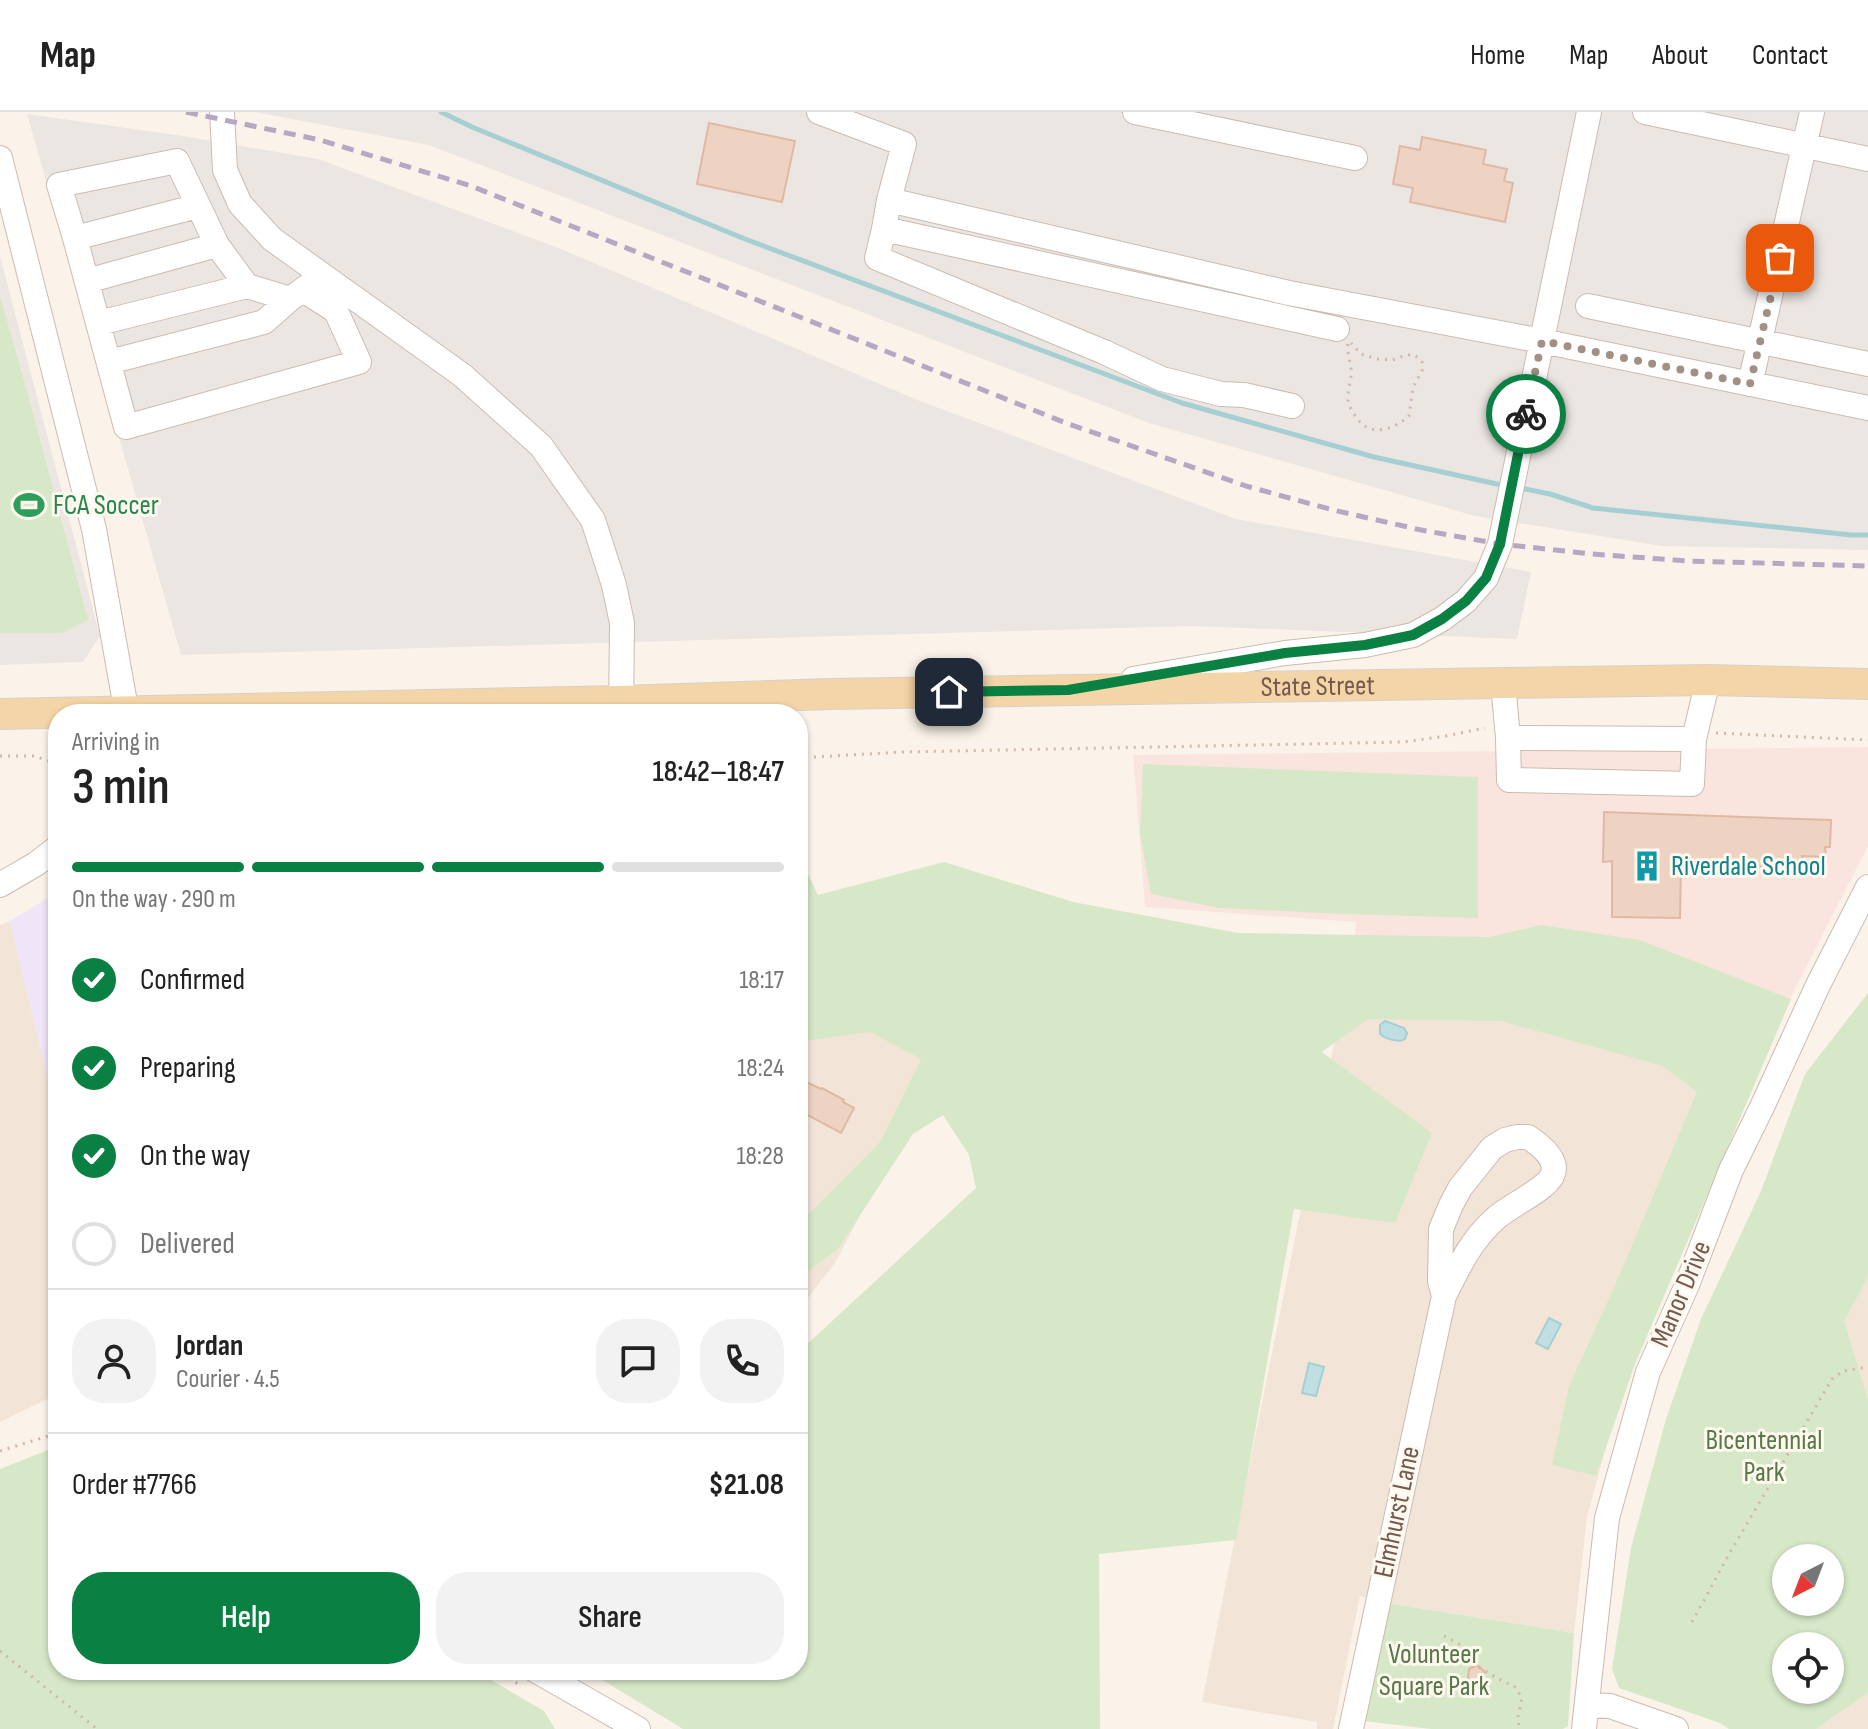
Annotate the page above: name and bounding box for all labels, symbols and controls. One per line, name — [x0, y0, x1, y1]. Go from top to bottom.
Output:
text: Map — [40, 33, 96, 78]
text: Home — [1470, 39, 1525, 72]
text: Map — [1569, 39, 1608, 72]
text: About — [1652, 39, 1708, 72]
text: Contact — [1752, 39, 1828, 72]
pin — [1746, 224, 1814, 292]
icon: bag — [1758, 236, 1802, 280]
courier — [1486, 374, 1566, 454]
icon: bike — [1504, 392, 1548, 436]
sports icon: FCA Soccer — [12, 488, 46, 522]
place label: FCA Soccer — [53, 489, 159, 522]
pin — [915, 658, 983, 726]
street label: State Street — [1260, 669, 1375, 703]
icon: home — [927, 670, 971, 714]
text: Arriving in — [72, 727, 160, 758]
text: 18:42–18:47 — [652, 754, 784, 790]
text: 3 min — [72, 756, 170, 819]
building icon: Riverdale School — [1630, 849, 1664, 883]
place label: Riverdale School — [1671, 850, 1826, 883]
text: On the way · 290 m — [72, 884, 236, 915]
icon: check — [72, 958, 116, 1002]
text: Confirmed — [140, 962, 245, 998]
text: 18:17 — [739, 965, 784, 996]
icon: check — [72, 1046, 116, 1090]
text: Preparing — [140, 1050, 236, 1086]
text: 18:24 — [737, 1053, 784, 1084]
icon: check — [72, 1134, 116, 1178]
text: On the way — [140, 1138, 250, 1174]
text: 18:28 — [736, 1141, 784, 1172]
text: Delivered — [140, 1226, 235, 1262]
street label: Manor Drive — [1644, 1236, 1718, 1352]
button: person — [72, 1319, 156, 1403]
button: chat — [596, 1319, 680, 1403]
button: phone — [700, 1319, 784, 1403]
text: Jordan — [176, 1328, 243, 1364]
text: Courier · 4.5 — [176, 1364, 280, 1395]
park label: Bicentennial Park — [1706, 1424, 1822, 1489]
street label: Elmhurst Lane — [1367, 1443, 1427, 1581]
text: Order #7766 — [72, 1467, 197, 1503]
text: $21.08 — [708, 1467, 784, 1503]
north arrow — [1772, 1544, 1844, 1616]
map controls — [1772, 1544, 1844, 1704]
button: Help — [72, 1572, 420, 1664]
button: Share — [436, 1572, 784, 1664]
button: locate — [1772, 1632, 1844, 1704]
park label: Volunteer Square Park — [1379, 1638, 1489, 1703]

